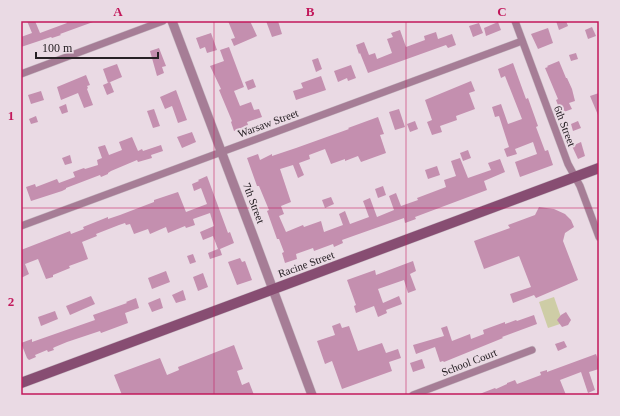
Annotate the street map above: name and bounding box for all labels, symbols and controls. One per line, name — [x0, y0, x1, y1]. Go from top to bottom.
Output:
text: A — [113, 4, 123, 19]
text: B — [306, 4, 315, 19]
text: C — [497, 4, 507, 19]
scale bar — [36, 34, 158, 60]
text: 100 m — [42, 41, 73, 55]
street label: 6th Street — [552, 104, 578, 148]
street label: Warsaw Street — [236, 106, 300, 140]
text: 1 — [8, 108, 14, 123]
street label: 7th Street — [241, 181, 267, 225]
street label: Racine Street — [276, 248, 336, 280]
text: 2 — [8, 294, 14, 309]
street label: School Court — [440, 346, 498, 378]

